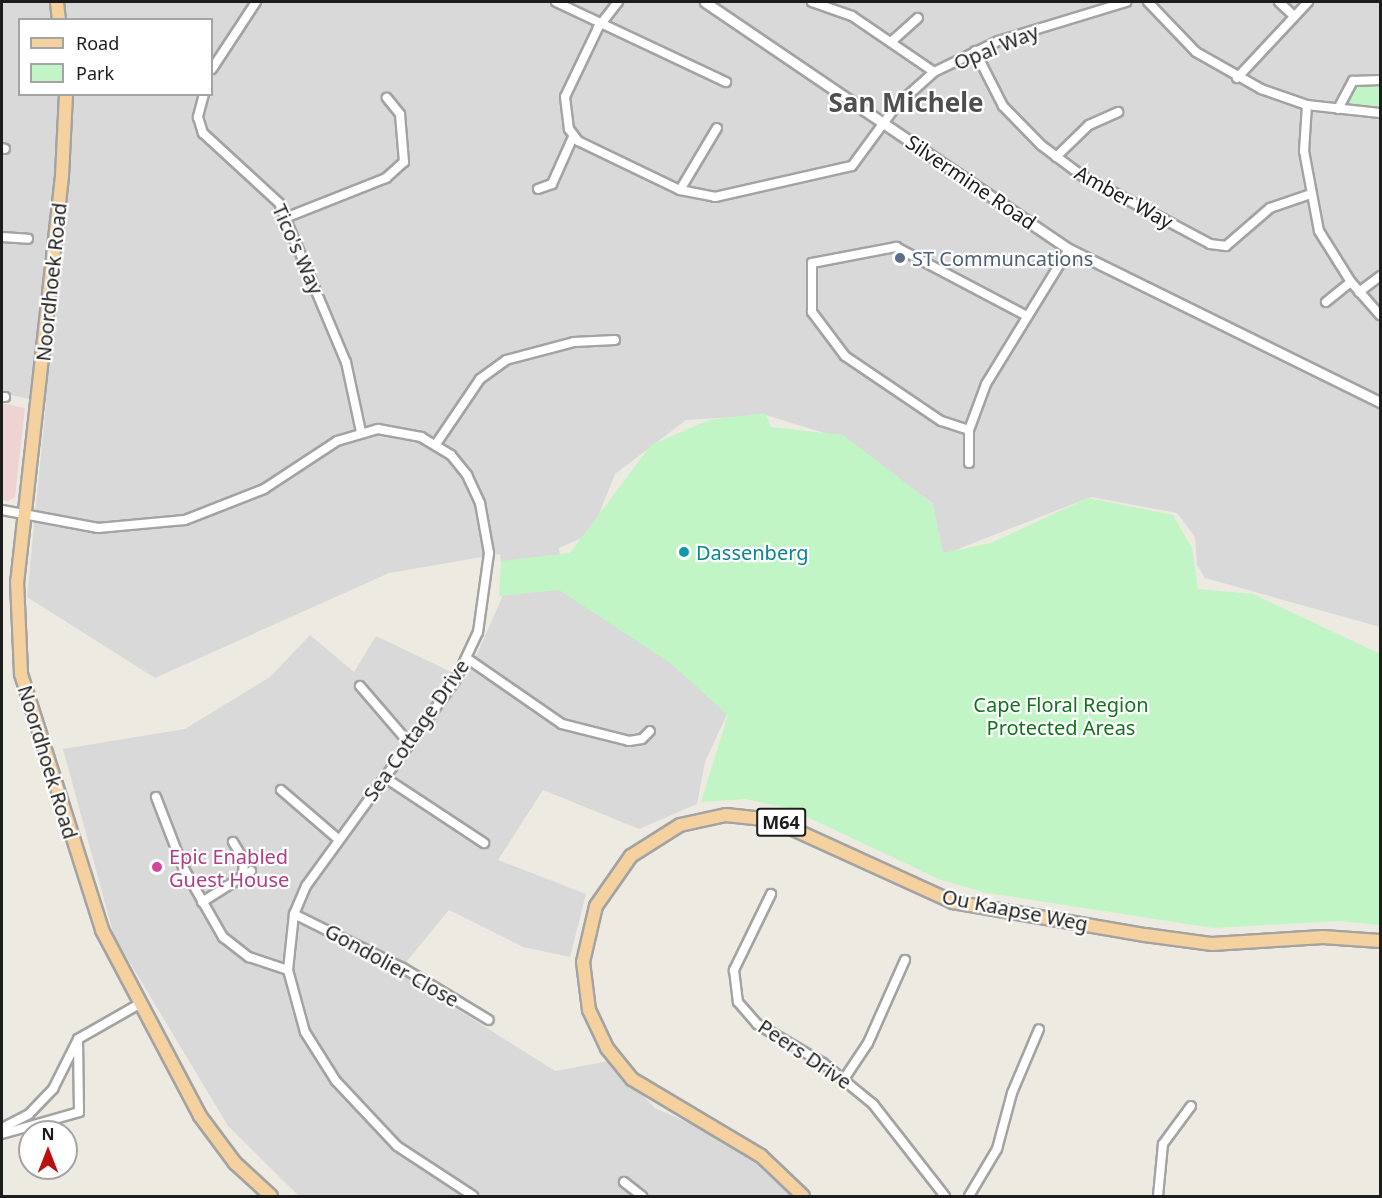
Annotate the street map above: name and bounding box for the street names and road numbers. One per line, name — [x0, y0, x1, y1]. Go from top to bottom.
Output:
street label: Opal Way — [950, 19, 1042, 75]
street label: Silvermine Road — [901, 130, 1041, 234]
street label: Amber Way — [1071, 160, 1177, 234]
street label: Tico's Way — [267, 200, 329, 298]
street label: Noordhoek Road — [31, 202, 71, 362]
street label: Sea Cottage Drive — [358, 655, 474, 805]
street label: Noordhoek Road — [13, 682, 83, 842]
road number: M64 — [756, 807, 806, 837]
street label: Ou Kaapse Weg — [940, 884, 1090, 936]
street label: Gondolier Close — [321, 918, 463, 1012]
street label: Peers Drive — [754, 1014, 856, 1094]

